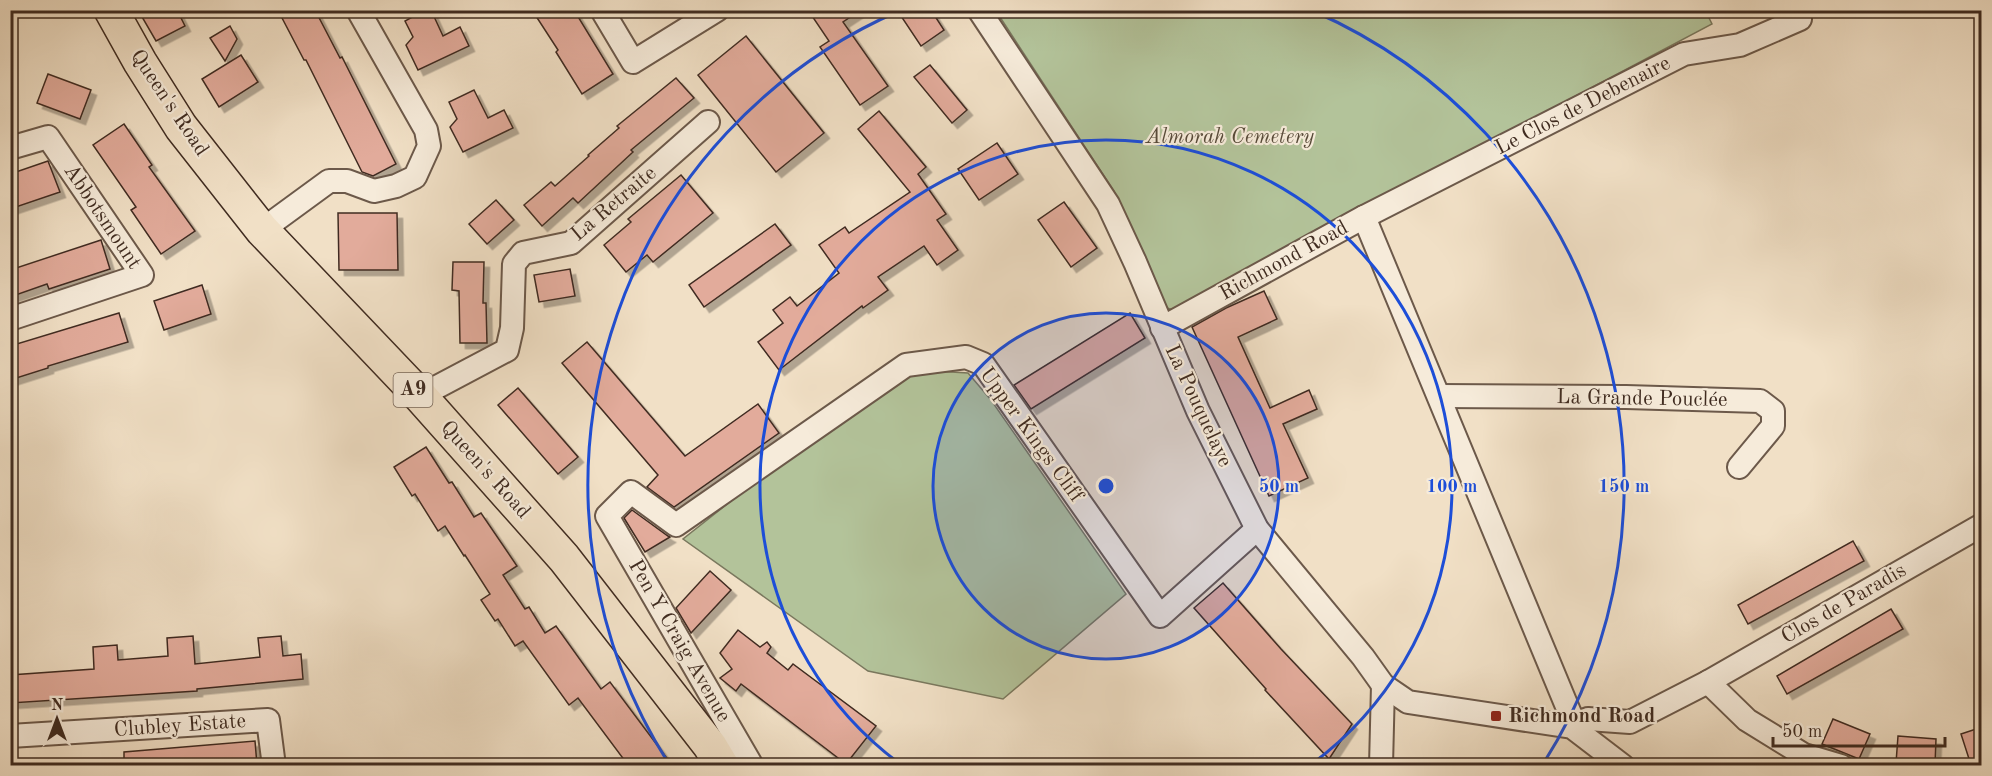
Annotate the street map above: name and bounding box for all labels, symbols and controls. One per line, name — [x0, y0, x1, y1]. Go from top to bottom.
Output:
street label: Queen's Road — [126, 46, 212, 160]
street label: Le Clos de Debenaire — [1492, 53, 1674, 159]
park label: Almorah Cemetery — [1145, 127, 1314, 148]
street label: Abbotsmount — [59, 161, 145, 273]
street label: La Retraite — [567, 163, 661, 245]
street label: Richmond Road — [1216, 217, 1352, 305]
street label: La Pouquelaye — [1161, 342, 1235, 470]
street label: Upper Kings Cliff — [975, 364, 1087, 507]
road number: A9 — [394, 373, 432, 407]
street label: La Grande Pouclée — [1556, 387, 1728, 411]
street label: Queen's Road — [436, 417, 534, 523]
centre of rings — [1096, 476, 1116, 496]
text: 50 m — [1259, 478, 1299, 496]
text: 100 m — [1427, 478, 1477, 496]
text: 150 m — [1599, 478, 1649, 496]
street label: Pen Y Craig Avenue — [624, 556, 734, 726]
street label: Clos de Paradis — [1778, 560, 1910, 648]
north arrow — [27, 689, 87, 749]
text: N — [51, 698, 64, 714]
place label: Richmond Road — [1508, 706, 1655, 727]
marker: Richmond Road — [1489, 709, 1503, 723]
scale bar — [1773, 710, 1946, 748]
street label: Clubley Estate — [113, 711, 247, 741]
text: 50 m — [1782, 723, 1822, 741]

